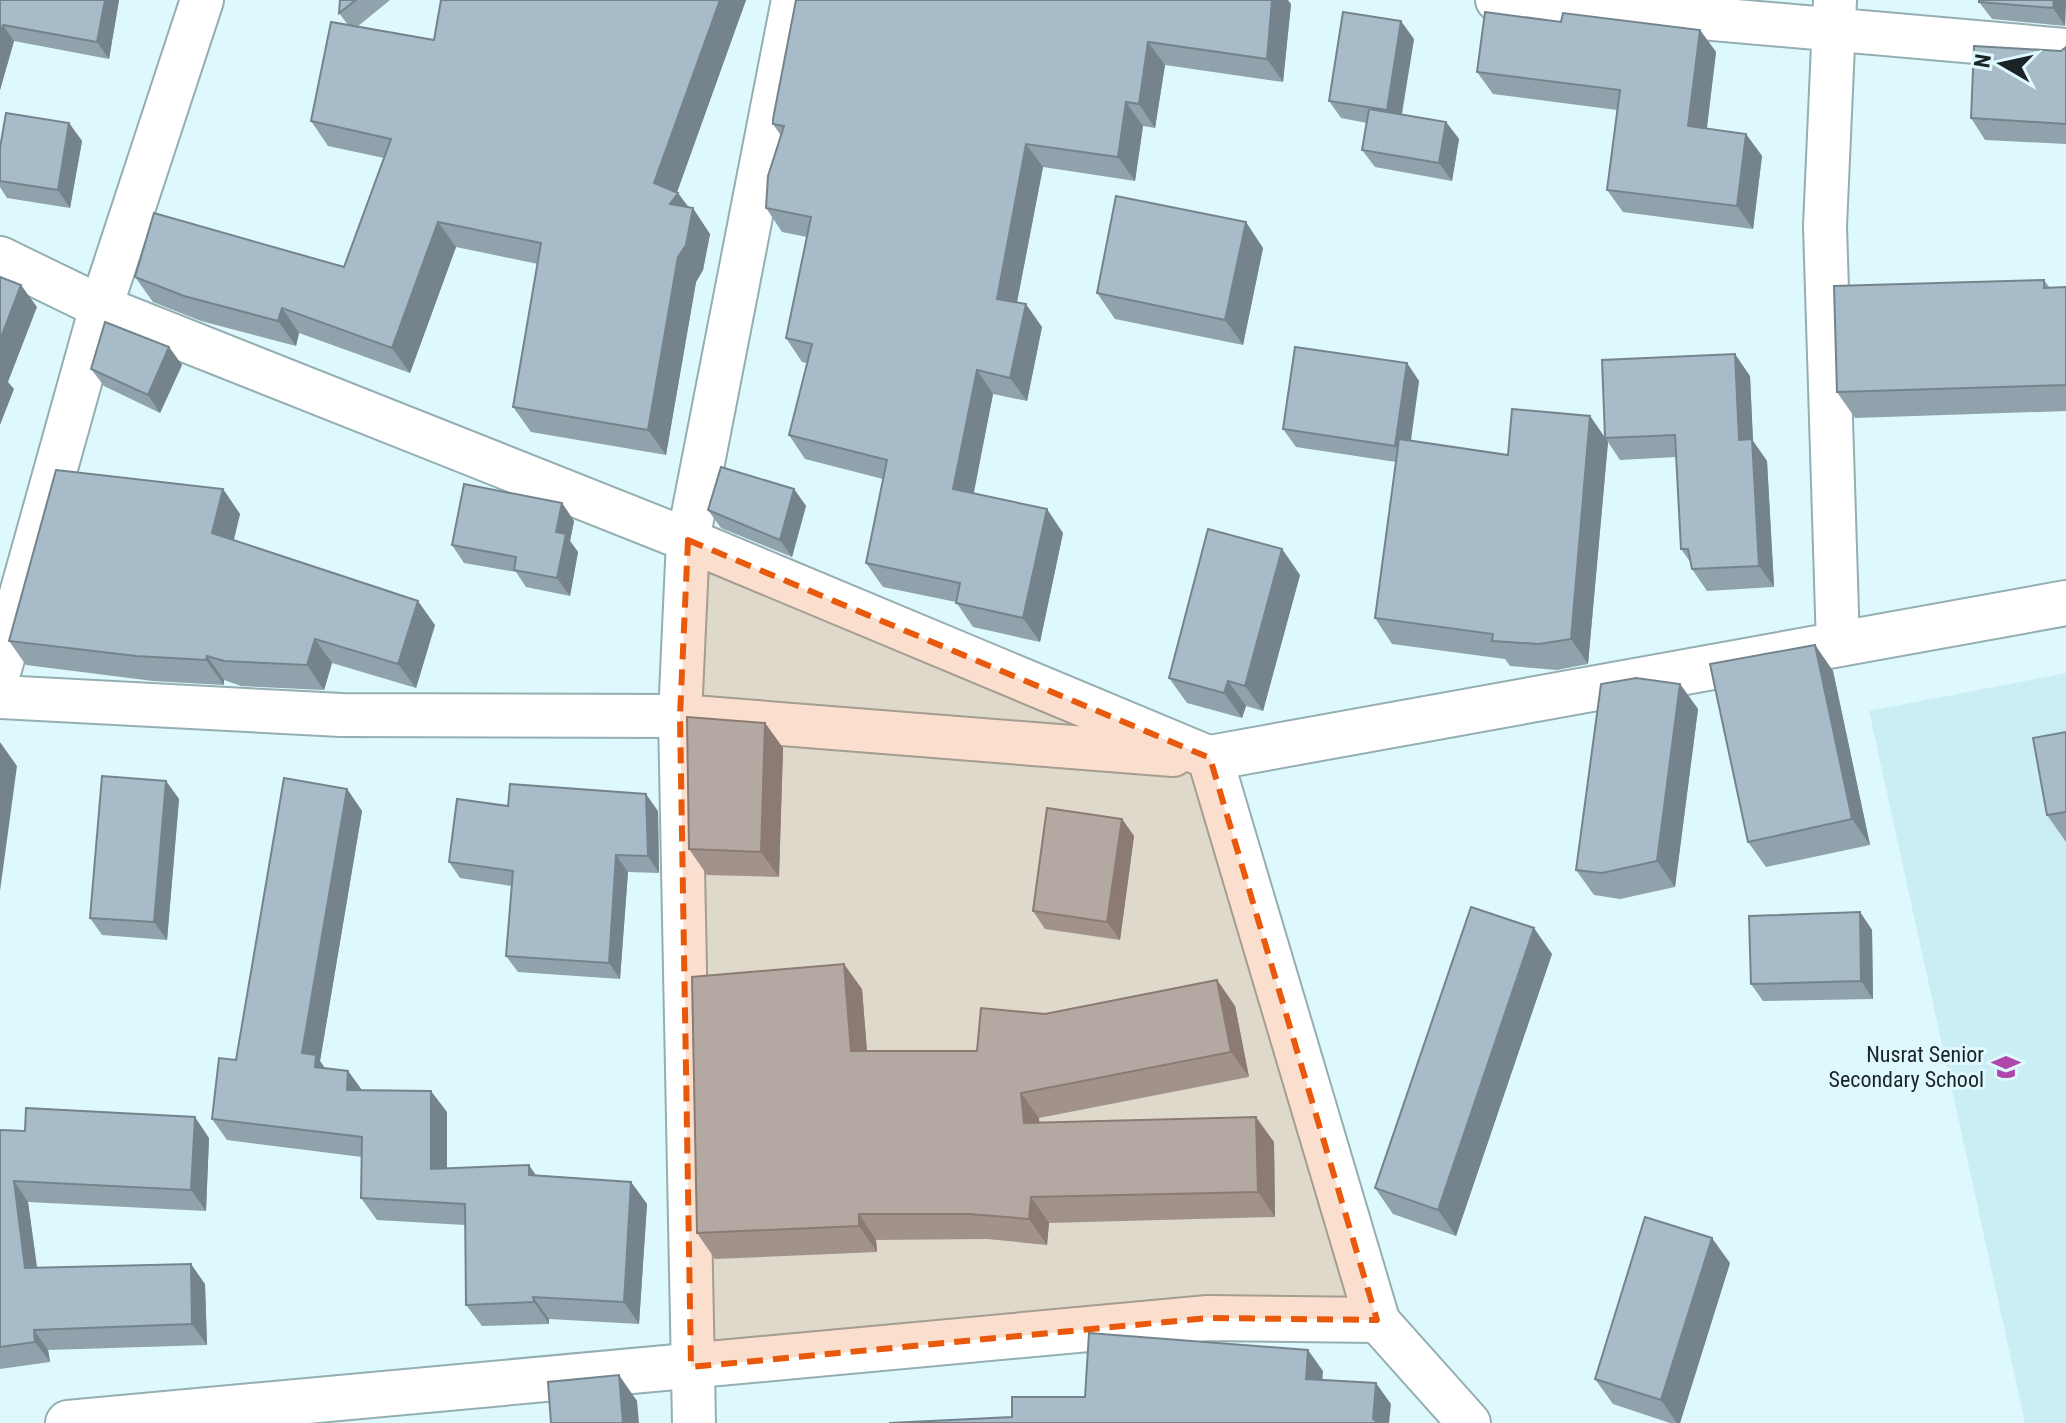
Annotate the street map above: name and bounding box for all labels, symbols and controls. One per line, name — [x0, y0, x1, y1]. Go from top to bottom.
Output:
north arrow — [1962, 24, 2042, 104]
text: N — [1969, 52, 1996, 70]
place label: Nusrat Senior Secondary School — [1829, 1042, 1984, 1092]
school or university icon: Nusrat Senior Secondary School — [1991, 1052, 2021, 1082]

